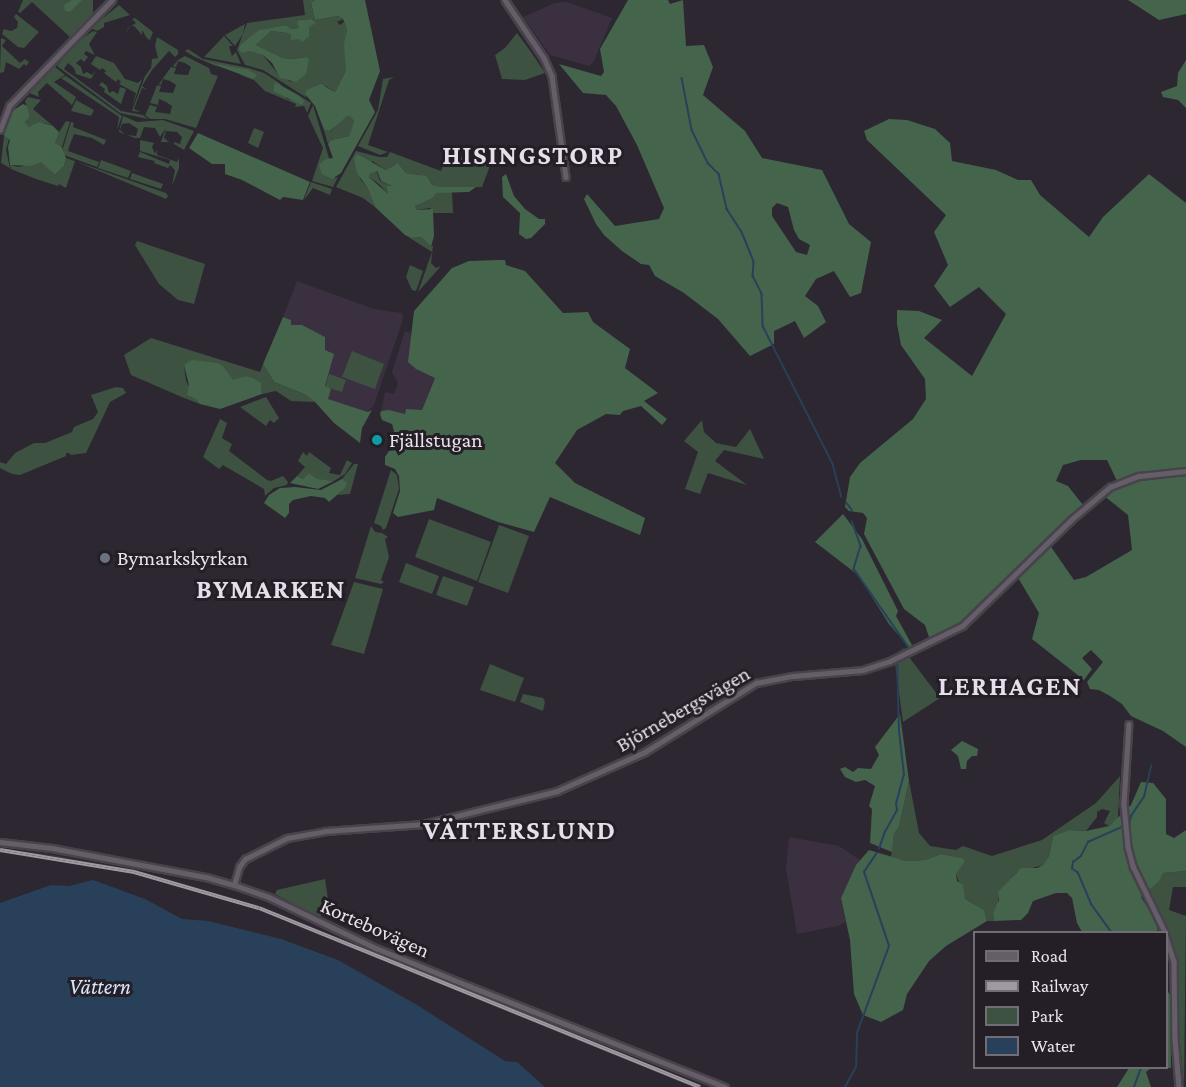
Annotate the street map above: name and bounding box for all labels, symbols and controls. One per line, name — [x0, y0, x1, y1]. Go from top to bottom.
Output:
district label: HISINGSTORP — [442, 140, 624, 172]
place label: Fjällstugan — [389, 427, 482, 453]
marker: Fjällstugan — [370, 433, 384, 447]
place label: Bymarkskyrkan — [117, 545, 248, 571]
marker: Bymarkskyrkan — [98, 551, 112, 565]
district label: BYMARKEN — [196, 574, 346, 606]
street label: Björnebergsvägen — [612, 661, 754, 757]
district label: LERHAGEN — [938, 671, 1082, 703]
district label: VÄTTERSLUND — [423, 815, 617, 847]
street label: Kortebovägen — [317, 893, 433, 963]
legend — [973, 931, 1168, 1069]
text: Road — [1031, 946, 1068, 966]
water label: Vättern — [69, 974, 131, 1000]
text: Railway — [1031, 976, 1088, 996]
text: Park — [1031, 1006, 1063, 1026]
text: Water — [1031, 1036, 1075, 1056]

